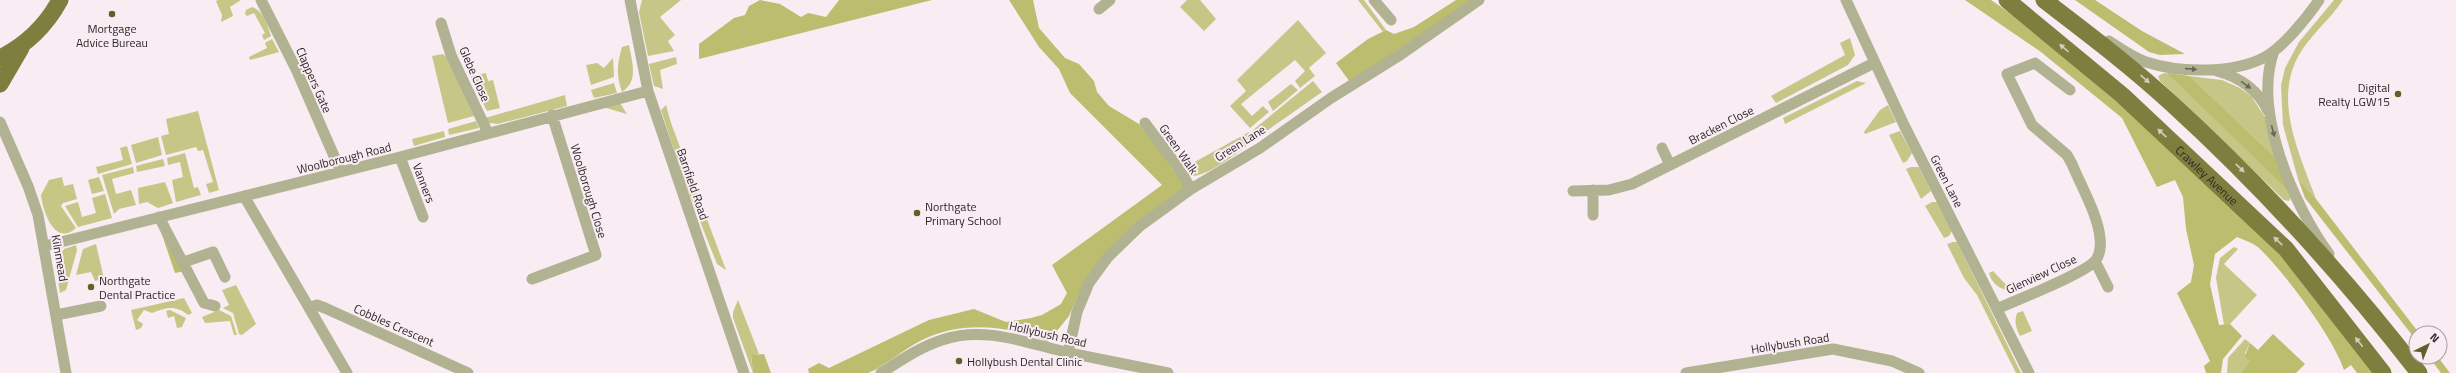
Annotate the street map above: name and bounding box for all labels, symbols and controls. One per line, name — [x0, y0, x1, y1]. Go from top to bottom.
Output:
marker: Mortgage Advice Bureau — [107, 9, 117, 19]
place label: Mortgage Advice Bureau — [76, 19, 148, 52]
street label: Glebe Close — [454, 43, 496, 105]
one-way arrow — [2059, 43, 2070, 52]
street label: Clappers Gate — [291, 44, 337, 116]
one-way arrow — [2185, 65, 2197, 72]
one-way arrow — [2139, 75, 2150, 84]
place label: Digital Realty LGW15 — [2318, 78, 2390, 111]
one-way arrow — [2240, 81, 2251, 89]
marker: Digital Realty LGW15 — [2393, 89, 2403, 99]
street label: Bracken Close — [1685, 100, 1757, 150]
street label: Green Walk — [1155, 120, 1203, 178]
street label: Green Lane — [1211, 120, 1269, 166]
one-way arrow — [2271, 125, 2277, 137]
one-way arrow — [2157, 128, 2167, 138]
street label: Woolborough Road — [295, 137, 393, 179]
street label: Crawley Avenue — [2171, 140, 2243, 209]
street label: Woolborough Close — [566, 141, 612, 241]
street label: Barnfield Road — [672, 146, 714, 222]
street label: Green Lane — [1926, 151, 1968, 211]
street label: Vanners — [408, 160, 440, 206]
one-way arrow — [2235, 163, 2245, 173]
place label: Northgate Primary School — [925, 197, 1001, 230]
marker: Northgate Primary School — [912, 208, 922, 218]
street label: Kilnmead — [47, 233, 73, 283]
one-way arrow — [2273, 236, 2283, 246]
street label: Glenview Close — [2003, 249, 2079, 299]
place label: Northgate Dental Practice — [99, 271, 175, 304]
marker: Northgate Dental Practice — [86, 282, 96, 292]
street label: Cobbles Crescent — [351, 299, 438, 352]
street label: Hollybush Road — [1007, 316, 1089, 352]
north arrow — [2408, 325, 2448, 365]
street label: Hollybush Road — [1749, 327, 1831, 359]
text: N — [2427, 329, 2443, 346]
one-way arrow — [2355, 337, 2363, 348]
place label: Hollybush Dental Clinic — [967, 352, 1082, 371]
marker: Hollybush Dental Clinic — [954, 356, 964, 366]

